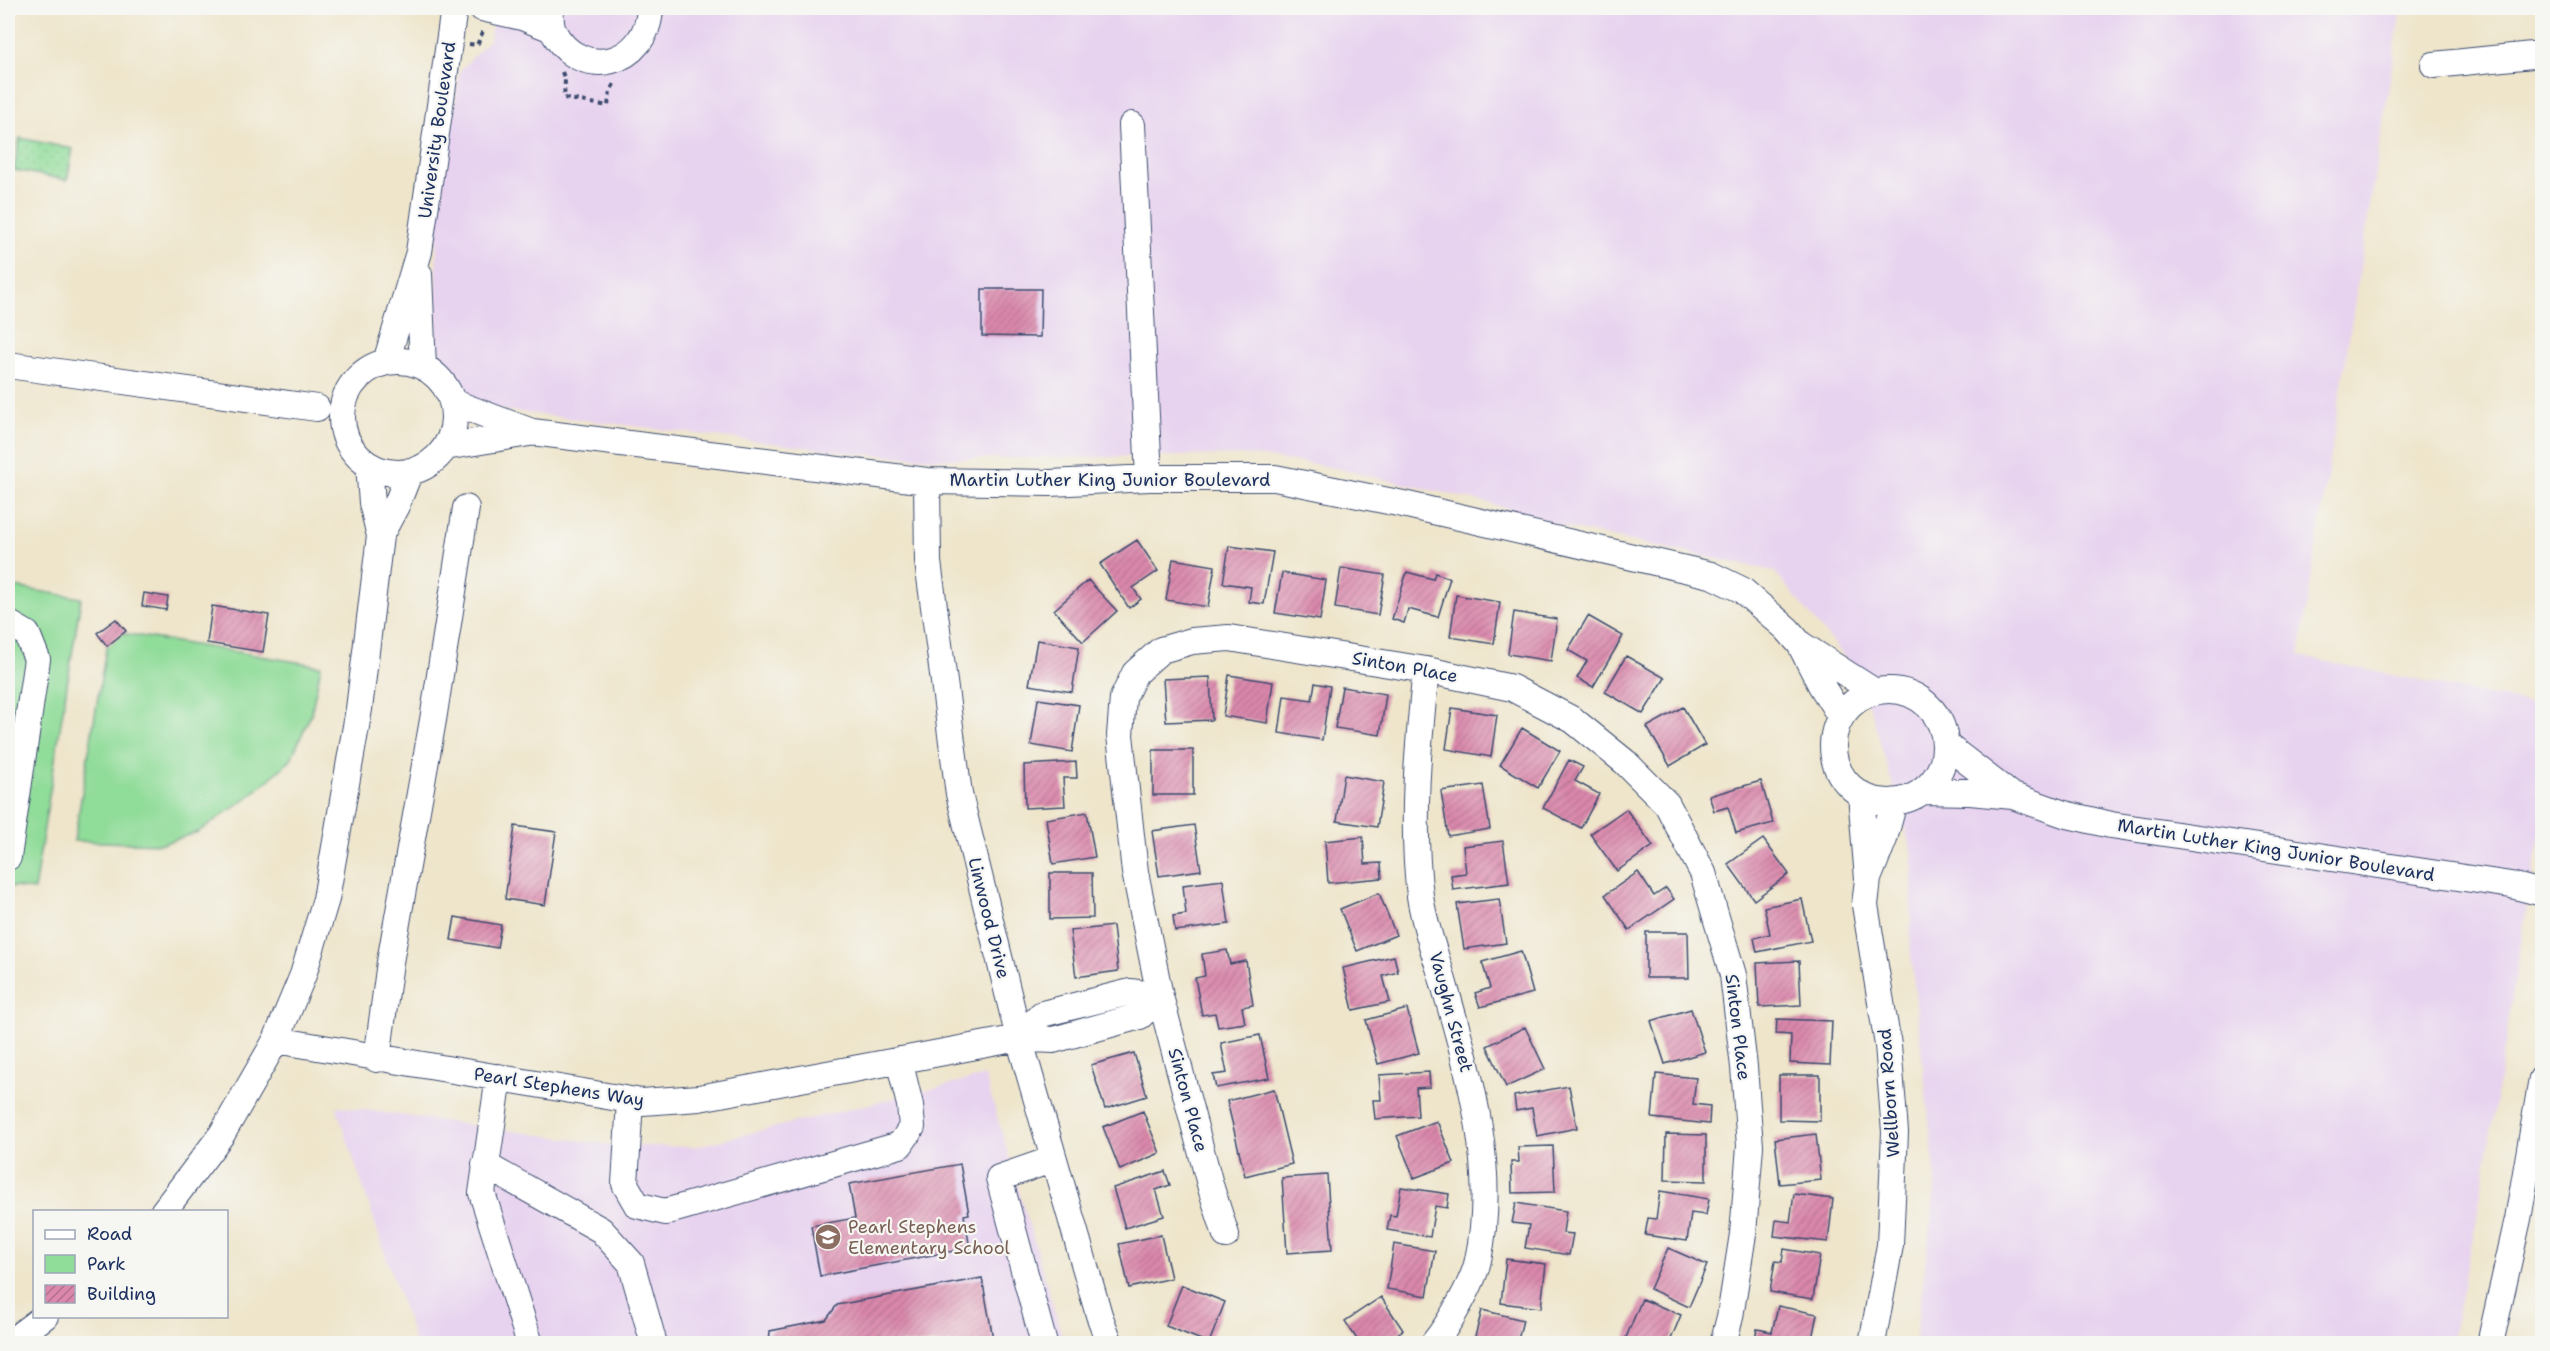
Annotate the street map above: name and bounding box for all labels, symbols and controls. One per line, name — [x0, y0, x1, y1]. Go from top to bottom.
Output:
street label: University Boulevard — [413, 40, 461, 220]
street label: Martin Luther King Junior Boulevard — [950, 468, 1270, 492]
street label: Sinton Place — [1350, 646, 1460, 688]
street label: Martin Luther King Junior Boulevard — [2116, 813, 2436, 887]
street label: Linwood Drive — [962, 855, 1016, 981]
street label: Vaughn Street — [1423, 949, 1479, 1075]
street label: Sinton Place — [1720, 972, 1756, 1082]
street label: Wellborn Road — [1873, 1028, 1905, 1158]
street label: Sinton Place — [1163, 1045, 1213, 1155]
street label: Pearl Stephens Way — [472, 1062, 646, 1112]
legend — [33, 1210, 228, 1318]
place label: Pearl Stephens Elementary School — [848, 1215, 1011, 1260]
text: Road — [87, 1222, 132, 1246]
school or university icon: Pearl Stephens Elementary School — [813, 1222, 843, 1252]
text: Park — [87, 1252, 126, 1276]
text: Building — [87, 1282, 156, 1306]

